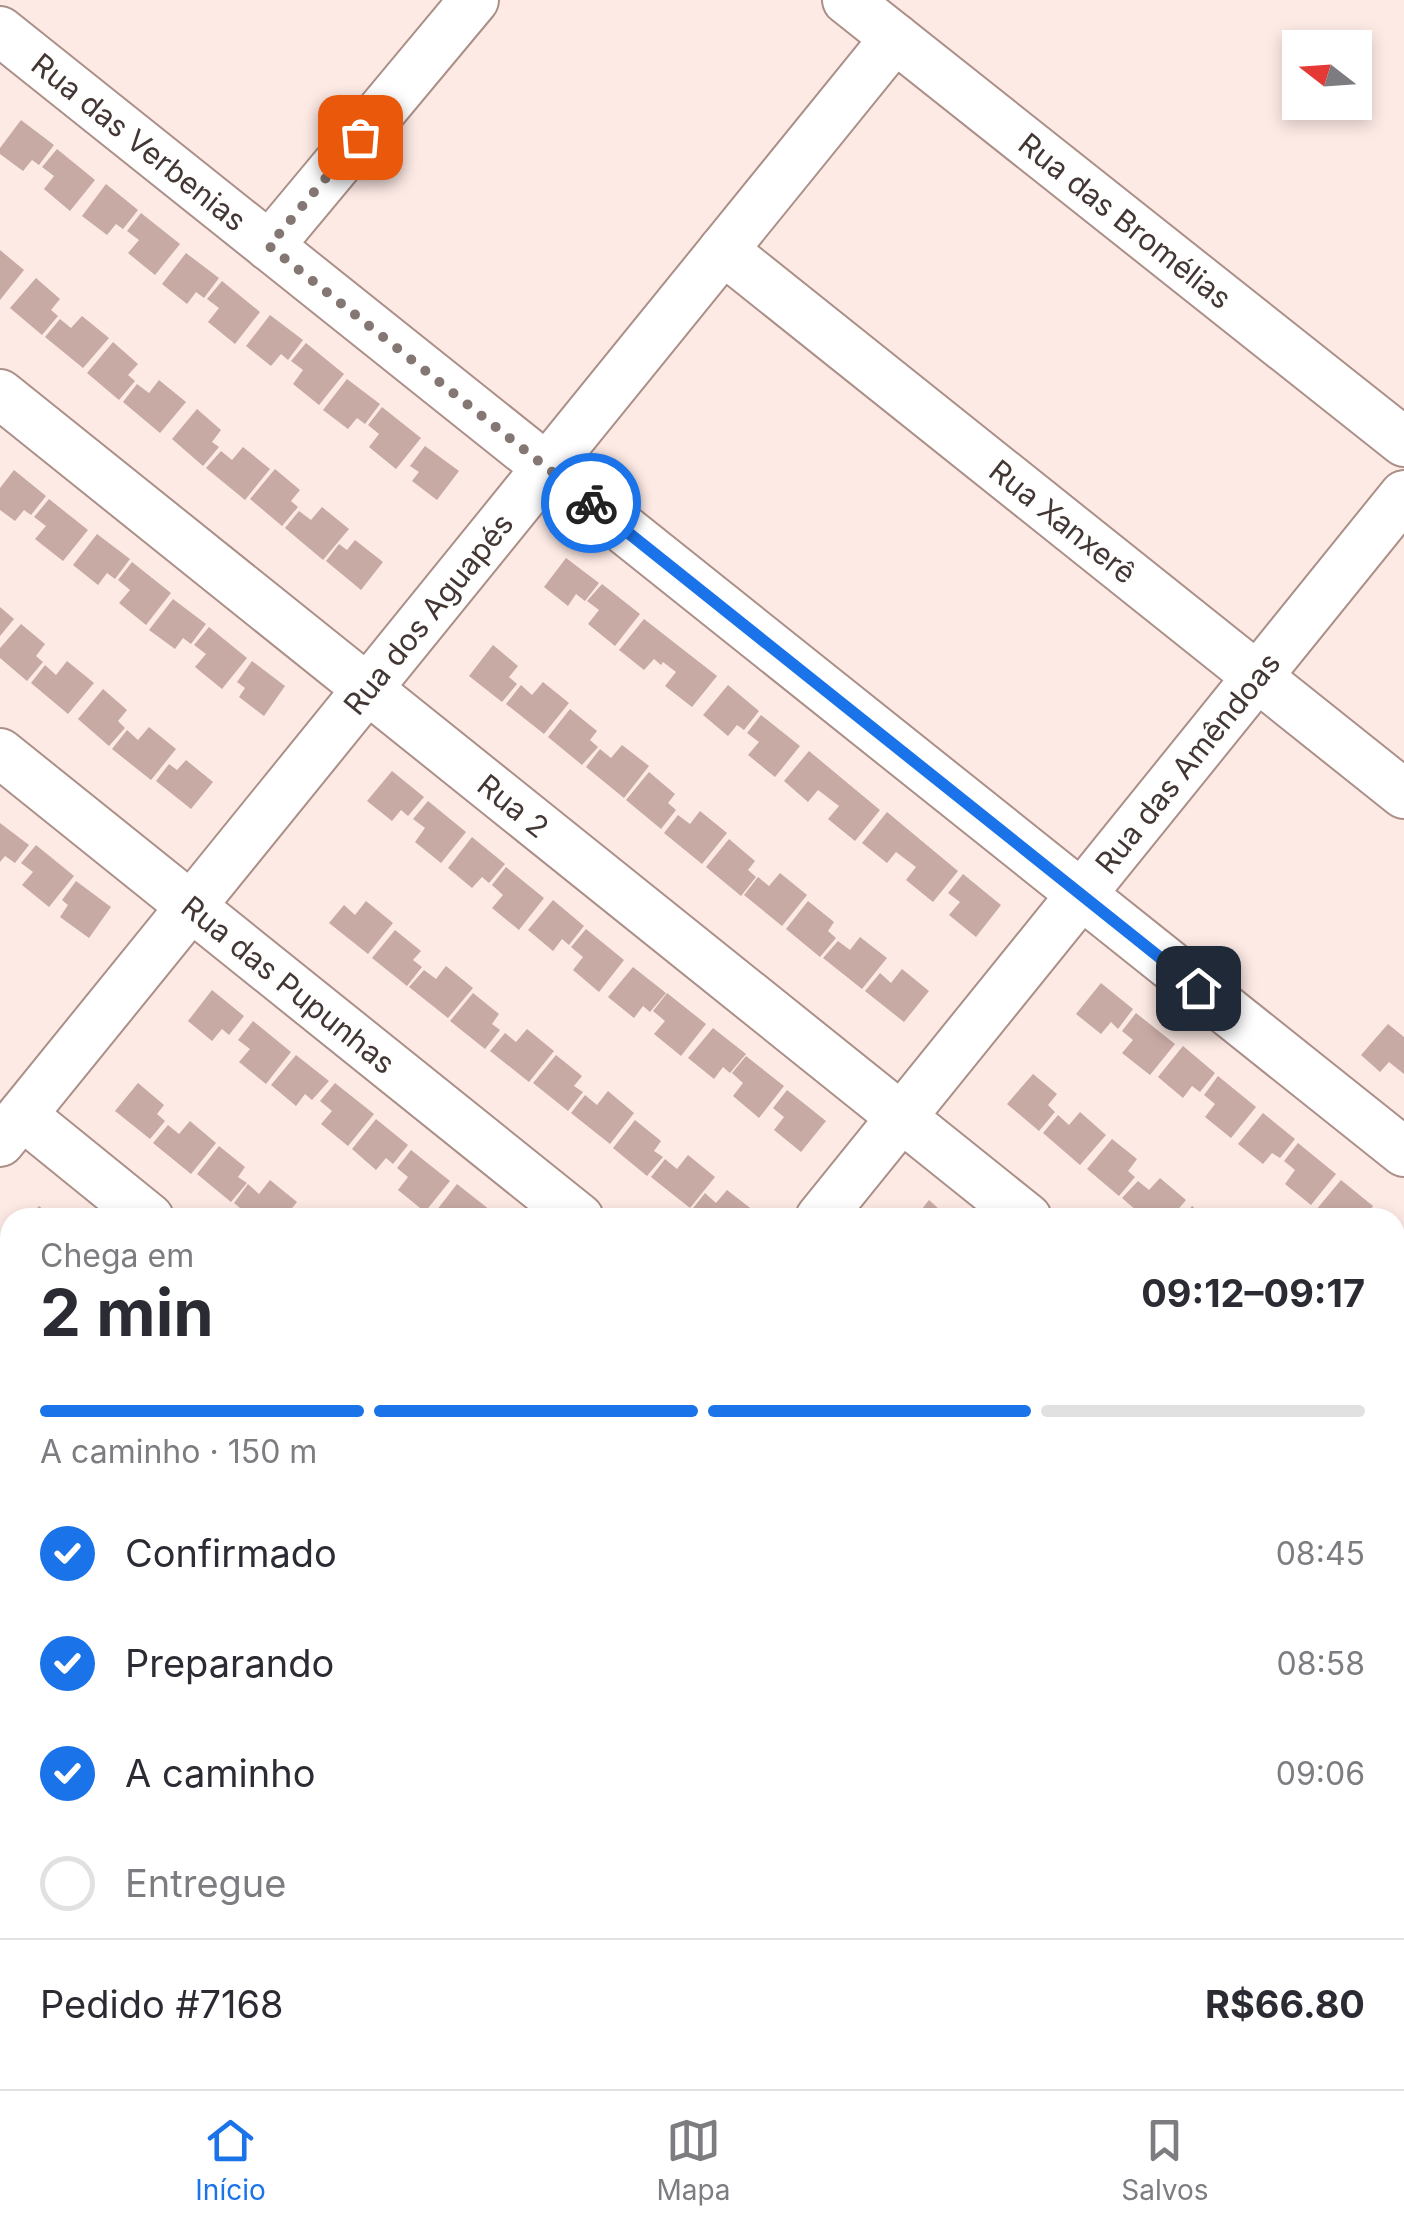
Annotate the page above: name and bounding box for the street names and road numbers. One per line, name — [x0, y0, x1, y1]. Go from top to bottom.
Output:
street label: Rua das Verbenias — [25, 46, 253, 238]
street label: Rua das Bromélias — [1012, 125, 1239, 316]
street label: Rua Xanxerê — [982, 452, 1143, 591]
street label: Rua dos Aguapés — [336, 506, 520, 722]
street label: Rua das Amêndoas — [1088, 645, 1288, 881]
street label: Rua 2 — [471, 767, 556, 845]
street label: Rua das Pupunhas — [175, 888, 402, 1081]

